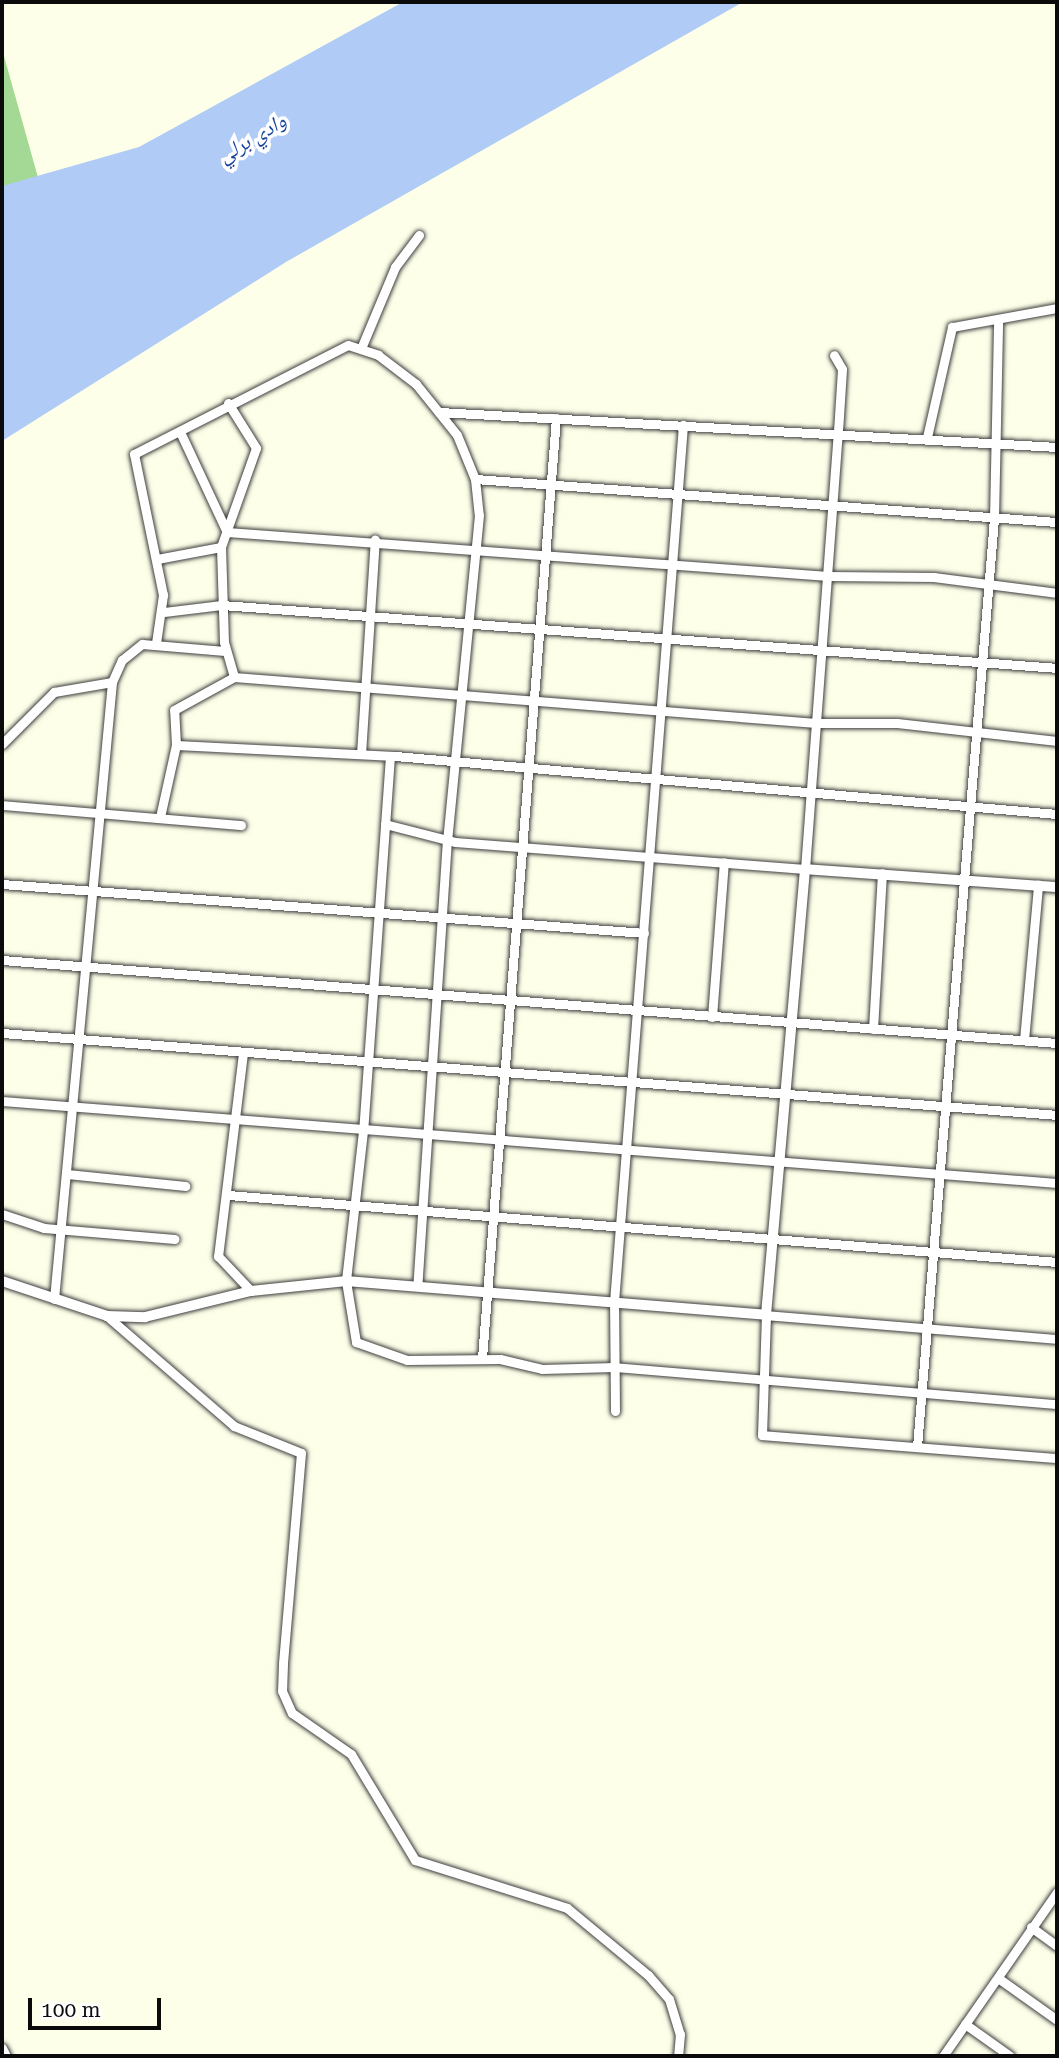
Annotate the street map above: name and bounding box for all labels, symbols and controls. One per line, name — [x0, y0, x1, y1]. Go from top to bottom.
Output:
water label: وادي برلي — [213, 108, 291, 168]
scale bar — [32, 1984, 164, 2028]
text: 100 m — [41, 1998, 101, 2022]

